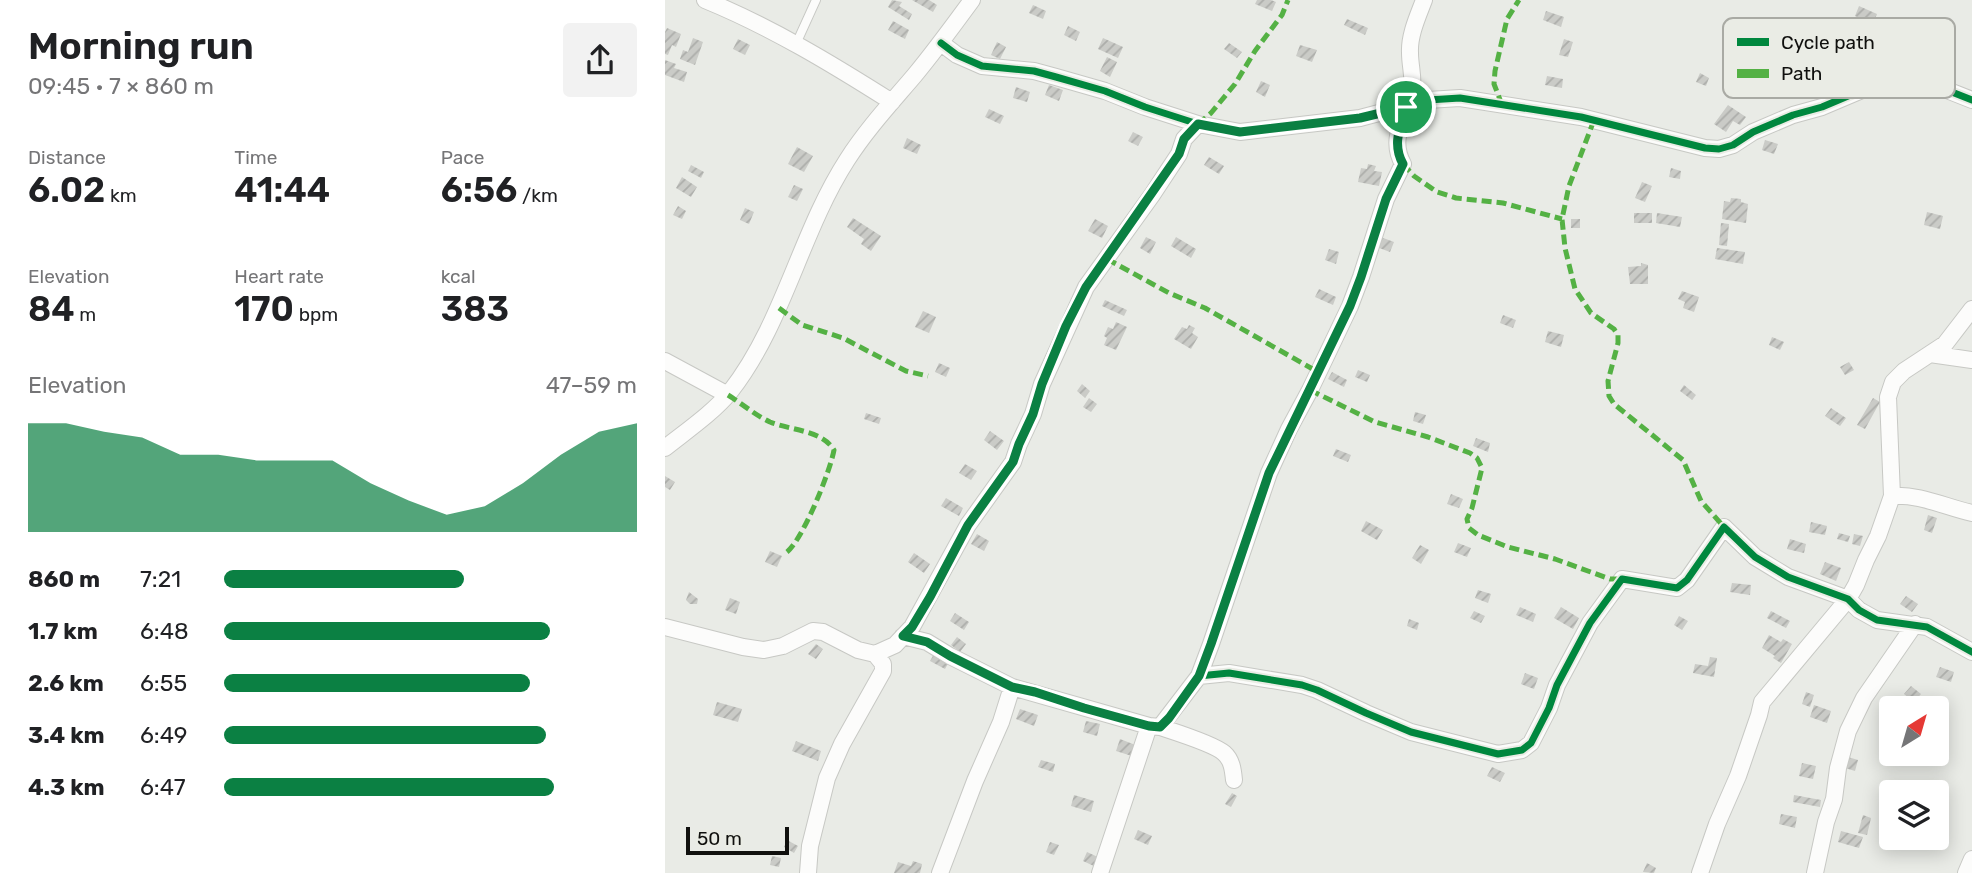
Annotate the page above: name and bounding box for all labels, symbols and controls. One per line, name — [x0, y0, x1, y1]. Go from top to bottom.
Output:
legend — [1723, 18, 1955, 98]
text: Morning run — [28, 23, 254, 69]
button: share — [563, 23, 637, 97]
text: Cycle path — [1781, 31, 1875, 54]
text: Path — [1781, 62, 1822, 85]
text: 09:45 · 7 × 860 m — [28, 72, 214, 100]
pin — [1376, 77, 1436, 137]
icon: arrive — [1387, 88, 1425, 126]
text: Distance — [28, 146, 106, 169]
text: Time — [234, 146, 277, 169]
text: Pace — [441, 146, 484, 169]
text: 6.02 — [28, 169, 105, 211]
text: 41:44 — [234, 169, 330, 211]
text: 6:56 — [441, 169, 517, 211]
text: km — [105, 184, 137, 207]
text: /km — [517, 184, 558, 207]
text: Elevation — [28, 265, 109, 288]
text: Heart rate — [234, 265, 324, 288]
text: kcal — [441, 265, 476, 288]
text: 84 — [28, 288, 75, 330]
text: 170 — [234, 288, 294, 330]
text: 383 — [441, 288, 509, 330]
text: m — [75, 303, 96, 326]
text: bpm — [294, 303, 338, 326]
text: Elevation — [28, 371, 127, 399]
text: 47–59 m — [546, 371, 637, 399]
text: 860 m — [28, 565, 100, 593]
text: 7:21 — [140, 565, 181, 593]
text: 1.7 km — [28, 617, 98, 645]
text: 6:48 — [140, 617, 189, 645]
text: 2.6 km — [28, 669, 104, 697]
text: 6:55 — [140, 669, 187, 697]
north arrow — [1879, 696, 1949, 766]
map controls — [1879, 696, 1949, 850]
text: 3.4 km — [28, 721, 105, 749]
text: 6:49 — [140, 721, 188, 749]
text: 4.3 km — [28, 773, 105, 801]
text: 6:47 — [140, 773, 185, 801]
button: layers — [1879, 780, 1949, 850]
scale bar — [686, 824, 789, 856]
text: 50 m — [697, 827, 742, 850]

